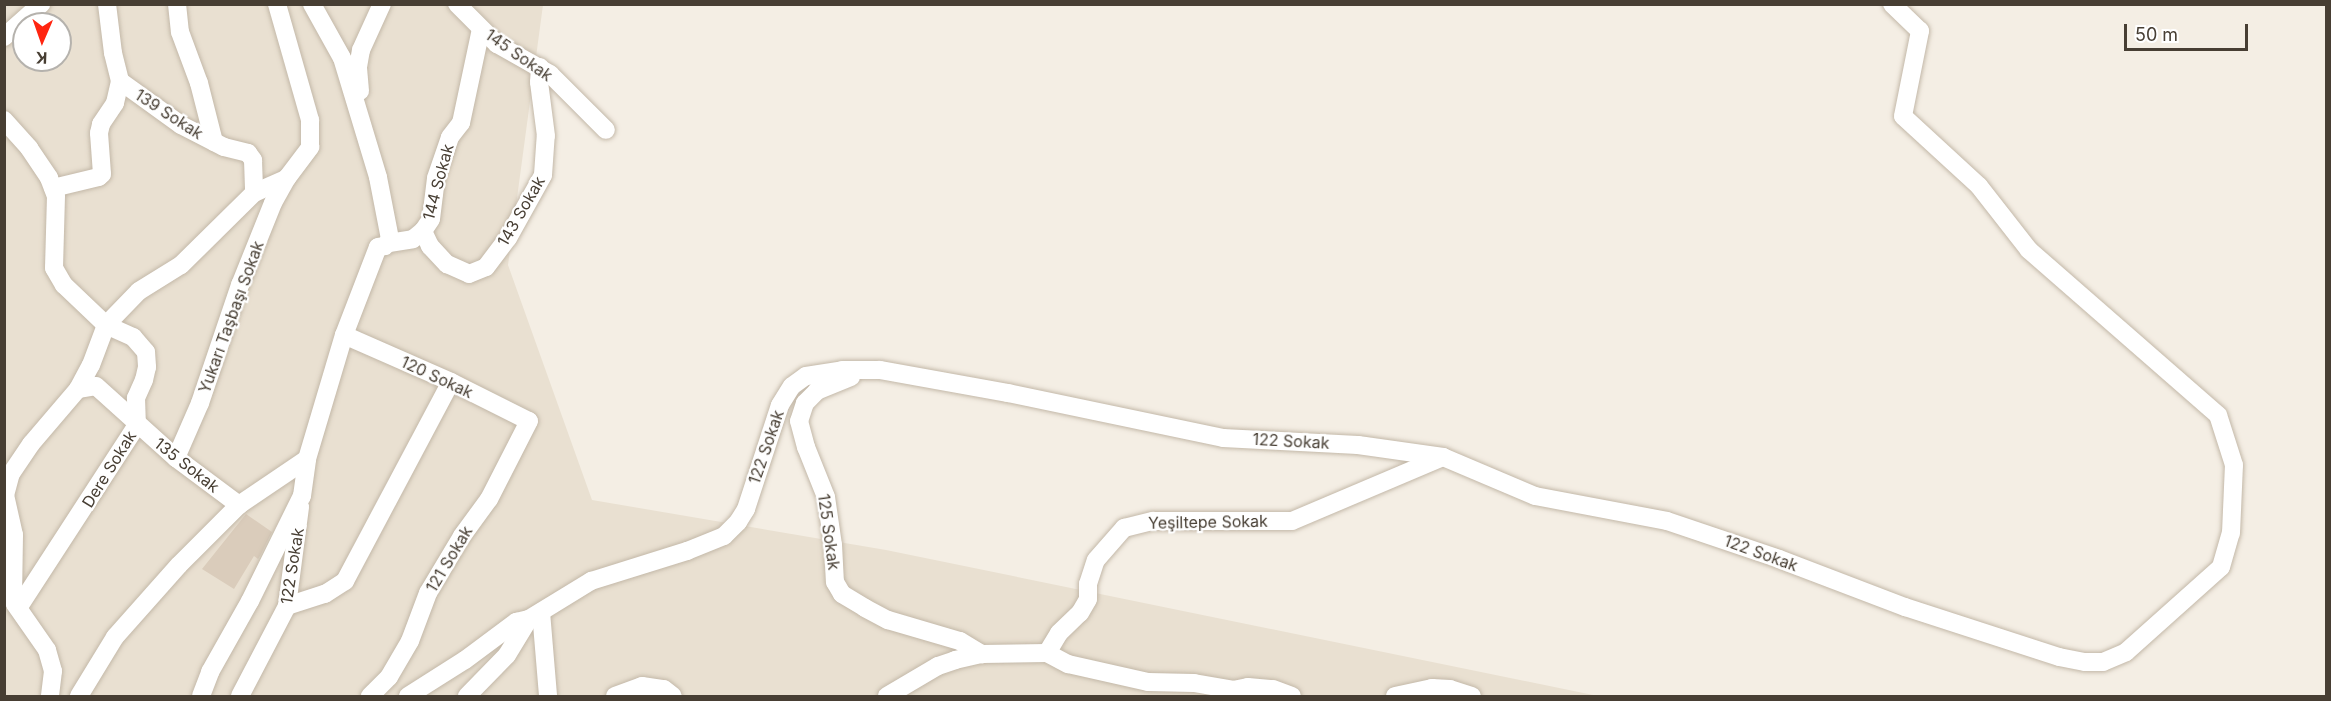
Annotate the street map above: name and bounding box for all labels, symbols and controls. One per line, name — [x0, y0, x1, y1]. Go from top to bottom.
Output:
north arrow — [12, 12, 72, 72]
scale bar — [2127, 12, 2252, 50]
text: 50 m — [2135, 24, 2178, 45]
street label: 145 Sokak — [482, 25, 556, 85]
text: K — [35, 48, 48, 68]
street label: 139 Sokak — [131, 85, 207, 143]
street label: 144 Sokak — [419, 142, 457, 222]
street label: 143 Sokak — [493, 173, 549, 249]
street label: Yukarı Taşbaşı Sokak — [194, 238, 268, 396]
street label: 120 Sokak — [398, 352, 476, 402]
street label: 122 Sokak — [744, 408, 788, 486]
street label: Dere Sokak — [78, 427, 140, 511]
street label: 122 Sokak — [1252, 429, 1330, 453]
street label: 135 Sokak — [151, 434, 223, 496]
street label: 125 Sokak — [814, 493, 844, 571]
street label: Yeşiltepe Sokak — [1148, 511, 1268, 533]
street label: 121 Sokak — [422, 522, 476, 596]
street label: 122 Sokak — [277, 527, 307, 605]
street label: 122 Sokak — [1722, 531, 1800, 575]

